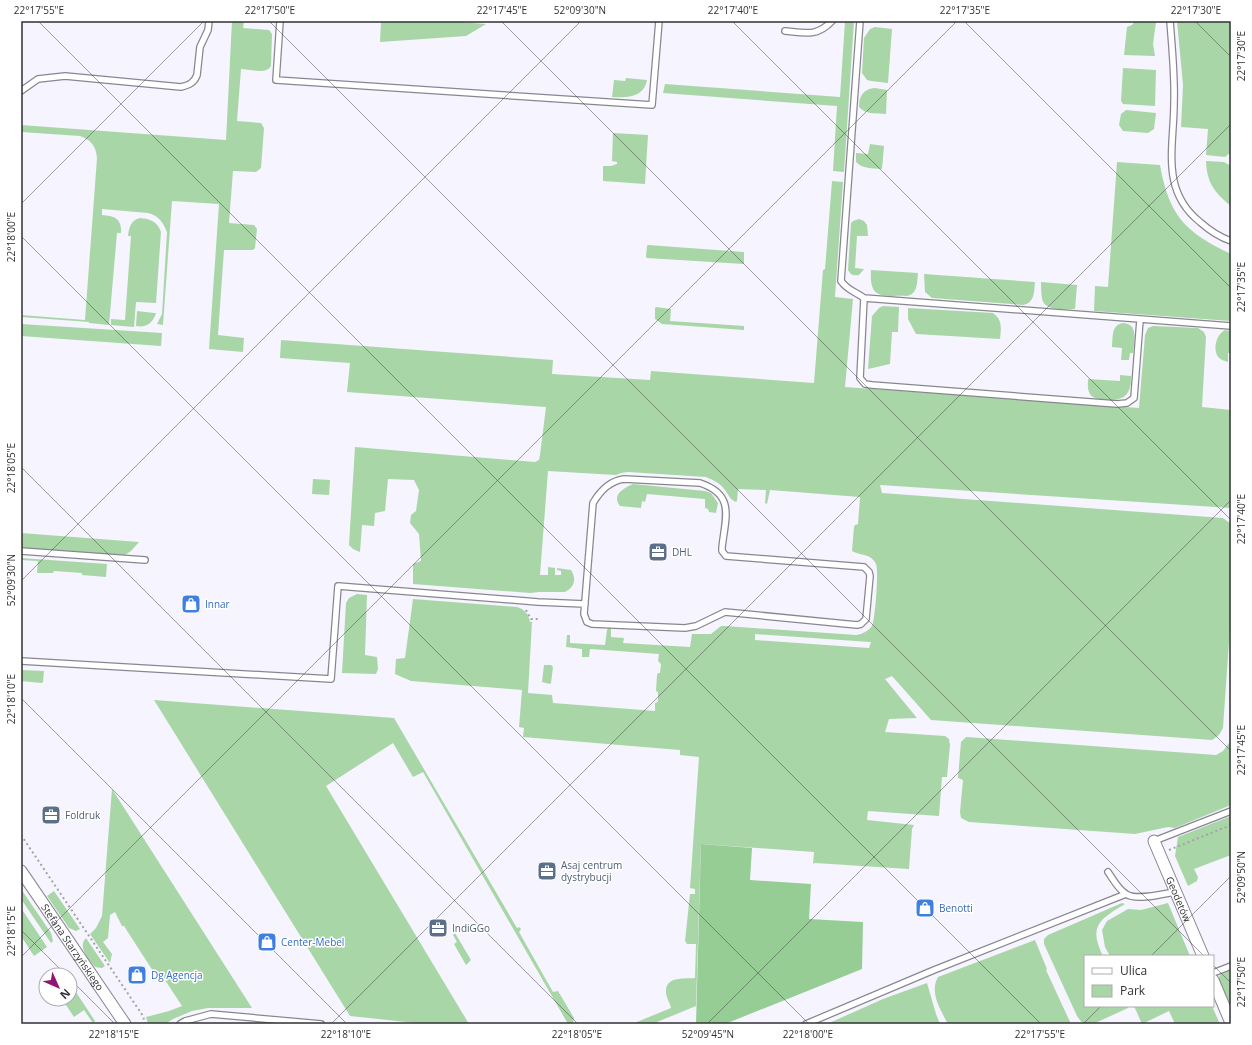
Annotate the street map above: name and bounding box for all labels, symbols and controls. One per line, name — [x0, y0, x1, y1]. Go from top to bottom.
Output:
text: 22°17'55"E — [14, 3, 64, 17]
text: 22°17'50"E — [245, 3, 295, 17]
text: 22°17'45"E — [477, 3, 527, 17]
text: 52°09'30"N — [554, 3, 606, 17]
text: 22°17'40"E — [708, 3, 758, 17]
text: 22°17'35"E — [940, 3, 990, 17]
text: 22°17'30"E — [1171, 3, 1221, 17]
text: 22°17'30"E — [1234, 31, 1248, 81]
text: 22°18'00"E — [4, 212, 18, 262]
text: 22°17'35"E — [1234, 262, 1248, 312]
text: 22°18'05"E — [4, 443, 18, 493]
text: 22°17'40"E — [1234, 494, 1248, 544]
office icon: DHL — [647, 541, 669, 563]
place label: DHL — [672, 545, 692, 559]
text: 52°09'30"N — [4, 554, 18, 606]
shop icon: Innar — [180, 593, 202, 615]
place label: Innar — [205, 597, 230, 611]
text: 22°18'10"E — [4, 674, 18, 724]
text: 22°17'45"E — [1234, 725, 1248, 775]
office icon: Foldruk — [40, 804, 62, 826]
place label: Foldruk — [65, 808, 101, 822]
text: 52°09'50"N — [1234, 851, 1248, 903]
place label: Asaj centrum dystrybucji — [561, 858, 622, 884]
office icon: Asaj centrum dystrybucji — [536, 860, 558, 882]
street label: Geodetów — [1163, 874, 1195, 924]
shop icon: Benotti — [914, 897, 936, 919]
street label: Stefana Starzyńskiego — [38, 901, 107, 993]
place label: Benotti — [939, 901, 973, 915]
text: 22°18'15"E — [4, 906, 18, 956]
office icon: IndiGGo — [427, 917, 449, 939]
place label: IndiGGo — [452, 921, 490, 935]
shop icon: Center-Mebel — [256, 931, 278, 953]
place label: Center-Mebel — [281, 935, 344, 949]
legend — [1084, 955, 1214, 1007]
text: 22°17'50"E — [1234, 957, 1248, 1007]
text: Ulica — [1120, 962, 1147, 979]
shop icon: Dg Agencja — [126, 964, 148, 986]
north arrow — [38, 967, 78, 1007]
place label: Dg Agencja — [151, 968, 203, 982]
text: Park — [1120, 982, 1146, 999]
text: N — [57, 986, 74, 1003]
text: 22°18'15"E — [89, 1027, 139, 1041]
text: 22°18'10"E — [321, 1027, 371, 1041]
text: 22°18'05"E — [552, 1027, 602, 1041]
text: 52°09'45"N — [682, 1027, 734, 1041]
text: 22°18'00"E — [783, 1027, 833, 1041]
text: 22°17'55"E — [1015, 1027, 1065, 1041]

